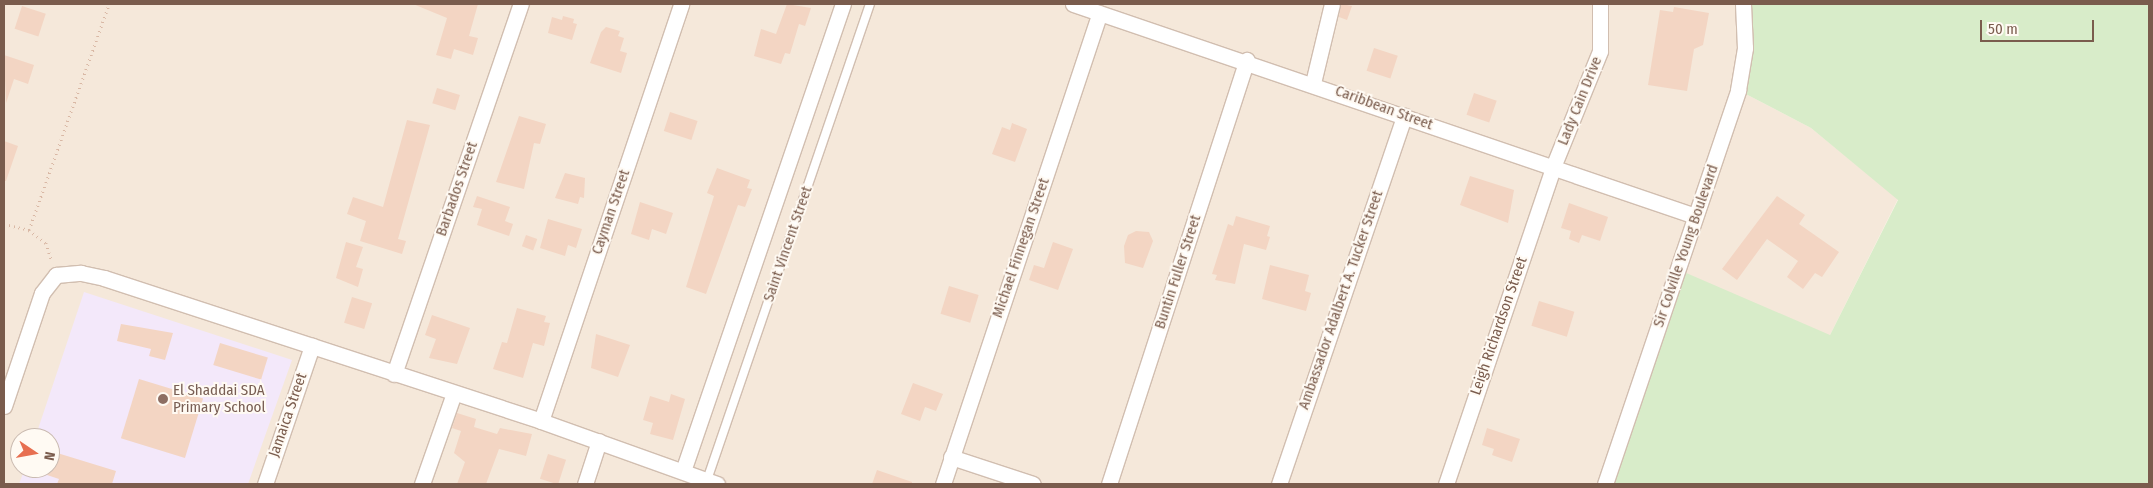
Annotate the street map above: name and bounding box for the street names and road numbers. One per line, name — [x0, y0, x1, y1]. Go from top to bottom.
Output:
street label: Lady Cain Drive — [1554, 54, 1606, 148]
street label: Caribbean Street — [1333, 82, 1435, 134]
street label: Barbados Street — [432, 139, 482, 239]
street label: Sir Colville Young Boulevard — [1650, 162, 1722, 330]
street label: Cayman Street — [588, 167, 634, 257]
street label: Michael Finnegan Street — [989, 176, 1053, 320]
street label: Saint Vincent Street — [760, 184, 816, 304]
street label: Ambassador Adalbert A. Tucker Street — [1295, 188, 1387, 412]
street label: Buntin Fuller Street — [1151, 213, 1205, 331]
street label: Leigh Richardson Street — [1467, 254, 1531, 398]
street label: Jamaica Street — [265, 370, 311, 460]

